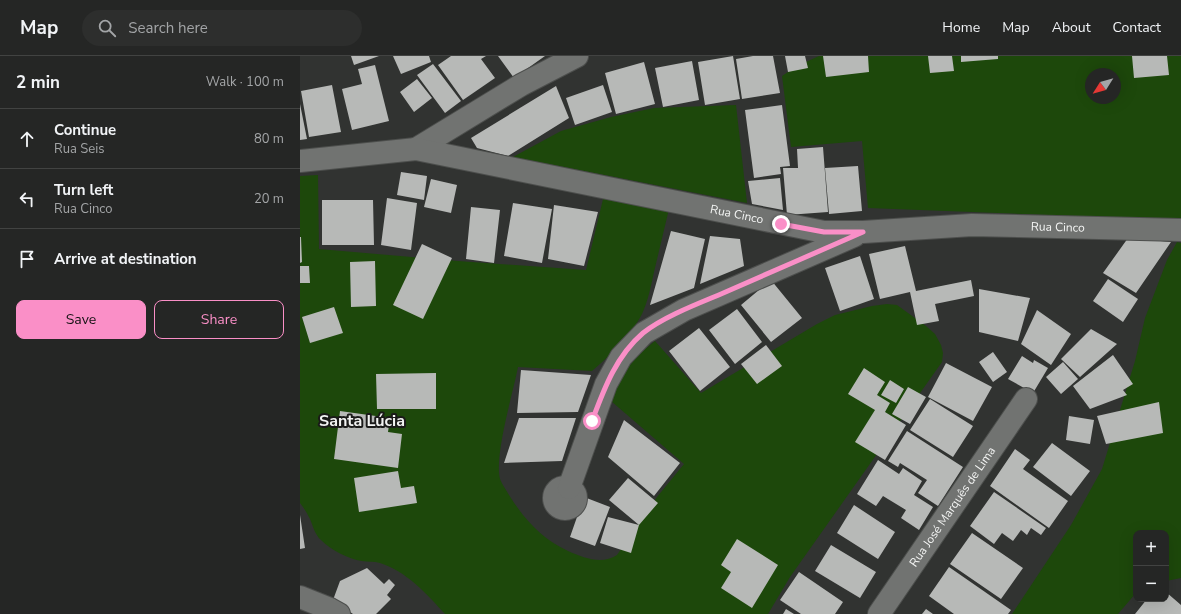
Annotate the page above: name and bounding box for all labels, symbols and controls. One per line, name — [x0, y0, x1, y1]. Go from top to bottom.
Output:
search box — [82, 10, 362, 46]
text: Map — [20, 15, 58, 41]
icon: search — [96, 17, 118, 39]
text: Search here — [128, 18, 208, 38]
text: Home — [942, 18, 980, 37]
text: Map — [1002, 18, 1030, 37]
text: About — [1052, 18, 1091, 37]
text: Contact — [1113, 18, 1161, 37]
north arrow — [1085, 68, 1121, 104]
text: 2 min — [16, 71, 60, 94]
text: Walk · 100 m — [206, 73, 284, 91]
text: Continue — [54, 120, 116, 140]
icon: ahead — [16, 128, 38, 150]
text: 80 m — [254, 130, 284, 148]
text: Rua Seis — [54, 140, 104, 158]
text: Turn left — [54, 180, 113, 200]
icon: left — [16, 188, 38, 210]
text: 20 m — [254, 190, 284, 208]
text: Rua Cinco — [54, 200, 113, 218]
street label: Rua Cinco — [709, 201, 765, 228]
route end — [772, 215, 790, 233]
street label: Rua Cinco — [1031, 218, 1085, 236]
icon: arrive — [16, 248, 38, 270]
text: Arrive at destination — [54, 249, 197, 269]
button: Save — [16, 300, 146, 339]
button: Share — [154, 300, 284, 339]
district label: Santa Lúcia — [319, 410, 405, 432]
route start — [583, 412, 601, 430]
street label: Rua José Marquês de Lima — [906, 443, 999, 570]
map controls — [1133, 530, 1169, 602]
button: + — [1133, 530, 1169, 566]
button: − — [1133, 566, 1169, 602]

